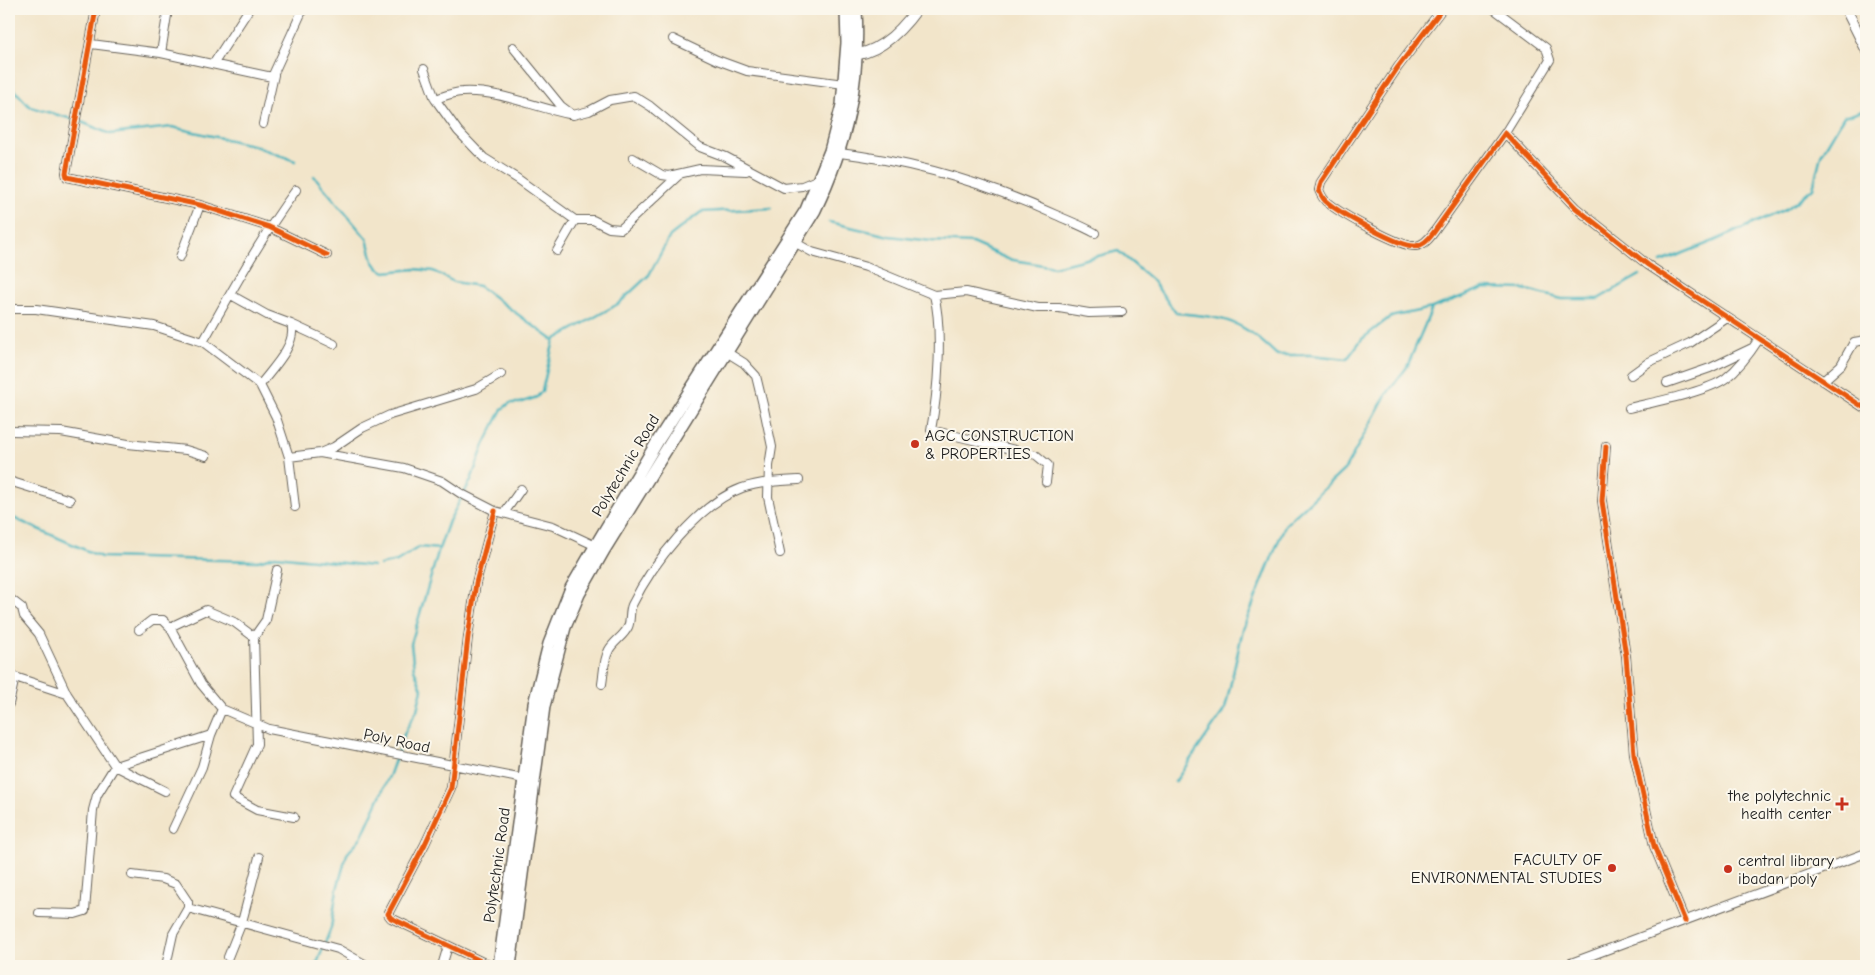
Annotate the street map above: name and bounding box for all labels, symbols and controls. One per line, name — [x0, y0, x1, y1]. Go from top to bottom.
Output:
street label: Polytechnic Road — [588, 411, 663, 520]
place label: AGC CONSTRUCTION & PROPERTIES — [925, 427, 1074, 463]
marker: AGC CONSTRUCTION & PROPERTIES — [909, 438, 921, 450]
street label: Poly Road — [362, 725, 432, 757]
place label: the polytechnic health center — [1727, 787, 1832, 823]
marker: the polytechnic health center — [1835, 797, 1849, 811]
street label: Polytechnic Road — [480, 806, 514, 924]
place label: FACULTY OF ENVIRONMENTAL STUDIES — [1411, 851, 1603, 887]
place label: central library ibadan poly — [1738, 852, 1835, 888]
marker: FACULTY OF ENVIRONMENTAL STUDIES — [1606, 862, 1618, 874]
marker: central library ibadan poly — [1722, 863, 1734, 875]

